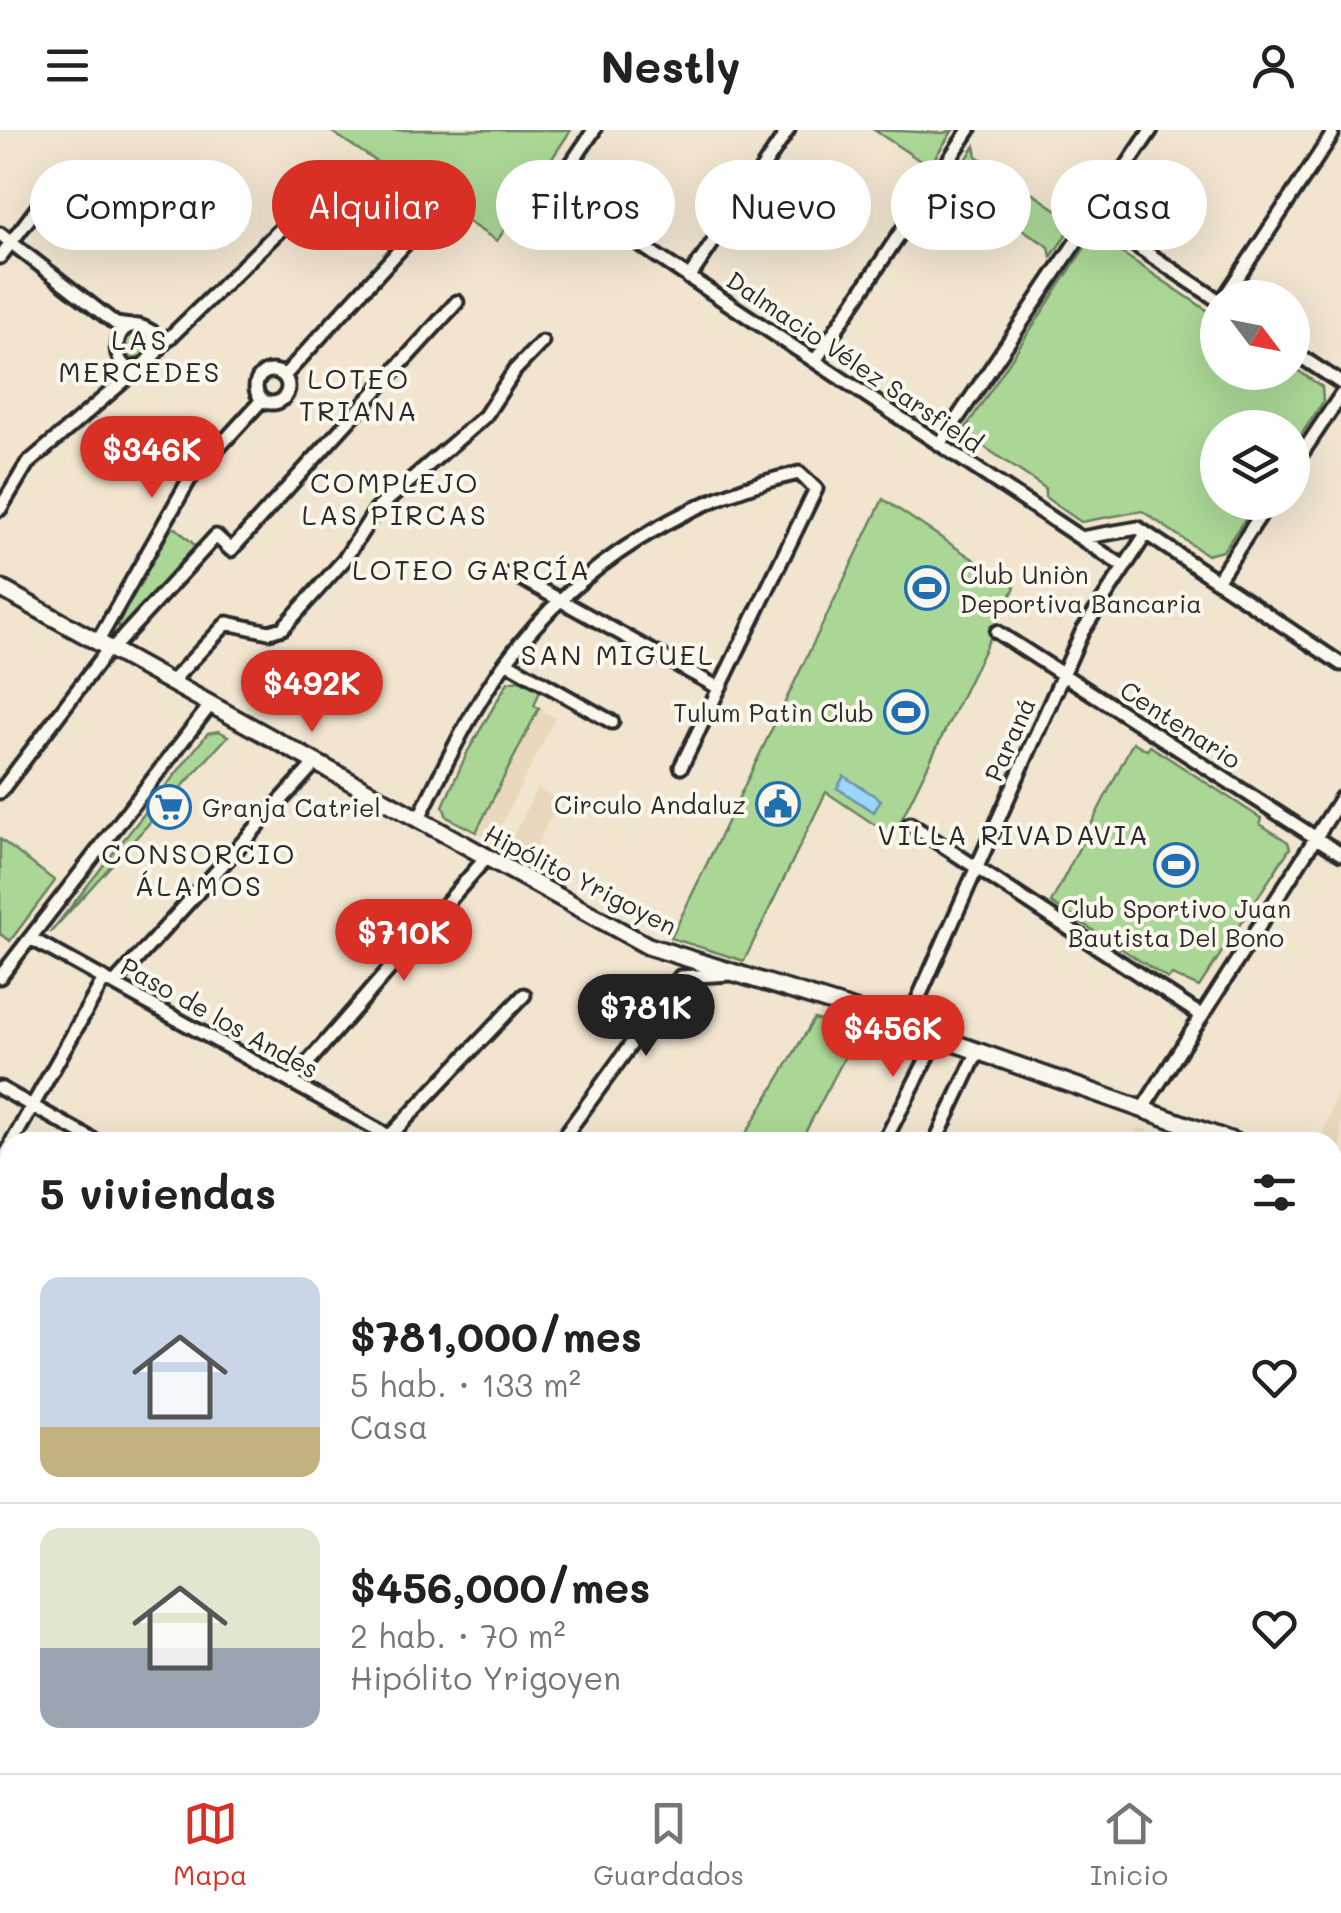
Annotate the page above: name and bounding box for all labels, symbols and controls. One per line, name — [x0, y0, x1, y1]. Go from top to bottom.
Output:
text: Nestly — [600, 36, 741, 94]
icon: menu — [40, 38, 95, 93]
icon: person — [1246, 38, 1301, 93]
chip: Comprar — [30, 160, 252, 250]
chip: Alquilar — [272, 160, 476, 250]
chip: Filtros — [496, 160, 675, 250]
chip: Nuevo — [695, 160, 871, 250]
chip: Piso — [891, 160, 1031, 250]
chip: Casa — [1051, 160, 1207, 250]
street label: Dalmacio Vélez Sarsfield — [721, 263, 989, 459]
north arrow — [1200, 280, 1310, 390]
map controls — [1200, 280, 1310, 520]
district label: LAS MERCEDES — [58, 321, 222, 389]
district label: LOTEO TRIANA — [299, 360, 419, 428]
button: layers — [1200, 410, 1310, 520]
pin: $346K — [82, 416, 222, 501]
text: $346K — [102, 427, 202, 469]
district label: COMPLEJO LAS PIRCAS — [302, 464, 488, 532]
district label: LOTEO GARCÍA — [352, 551, 592, 587]
place label: Club Uniòn Deportiva Bancaria — [960, 558, 1202, 619]
sports icon: Club Uniòn Deportiva Bancaria — [904, 565, 950, 611]
district label: SAN MIGUEL — [521, 636, 715, 672]
pin: $492K — [242, 650, 382, 735]
text: $492K — [263, 661, 361, 703]
street label: Centenario — [1114, 673, 1248, 775]
sports icon: Tulum Patìn Club — [883, 689, 929, 735]
street label: Paraná — [976, 692, 1042, 786]
place label: Tulum Patìn Club — [673, 696, 874, 728]
public building icon: Circulo Andaluz — [755, 781, 801, 827]
supermarket icon: Granja Catriel — [146, 784, 192, 830]
place label: Circulo Andaluz — [554, 788, 746, 820]
place label: Granja Catriel — [202, 791, 381, 823]
district label: VILLA RIVADAVIA — [877, 816, 1151, 852]
street label: Hipólito Yrigoyen — [479, 817, 683, 942]
district label: CONSORCIO ÁLAMOS — [101, 835, 297, 903]
sports icon: Club Sportivo Juan Bautista Del Bono — [1153, 842, 1199, 888]
place label: Club Sportivo Juan Bautista Del Bono — [1061, 892, 1291, 953]
pin: $710K — [334, 899, 474, 984]
text: $710K — [357, 910, 451, 952]
street label: Paso de los Andes — [116, 949, 324, 1085]
pin: $781K — [576, 974, 716, 1059]
text: $781K — [600, 985, 692, 1027]
pin: $456K — [823, 995, 963, 1080]
text: $456K — [843, 1006, 943, 1048]
text: 5 viviendas — [40, 1165, 276, 1220]
icon: filters — [1247, 1165, 1302, 1220]
text: $781,000/mes — [350, 1308, 642, 1363]
icon: home — [120, 1317, 240, 1437]
icon: heart — [1247, 1350, 1302, 1405]
text: 5 hab. · 133 m² — [350, 1363, 581, 1405]
text: Casa — [350, 1405, 428, 1447]
text: $456,000/mes — [350, 1559, 651, 1614]
icon: home — [120, 1568, 240, 1688]
icon: heart — [1247, 1601, 1302, 1656]
text: 2 hab. · 70 m² — [350, 1614, 566, 1656]
text: Hipólito Yrigoyen — [350, 1656, 621, 1698]
tab: Mapa — [173, 1796, 247, 1892]
tab: Guardados — [593, 1796, 744, 1892]
tab: Inicio — [1090, 1796, 1168, 1892]

